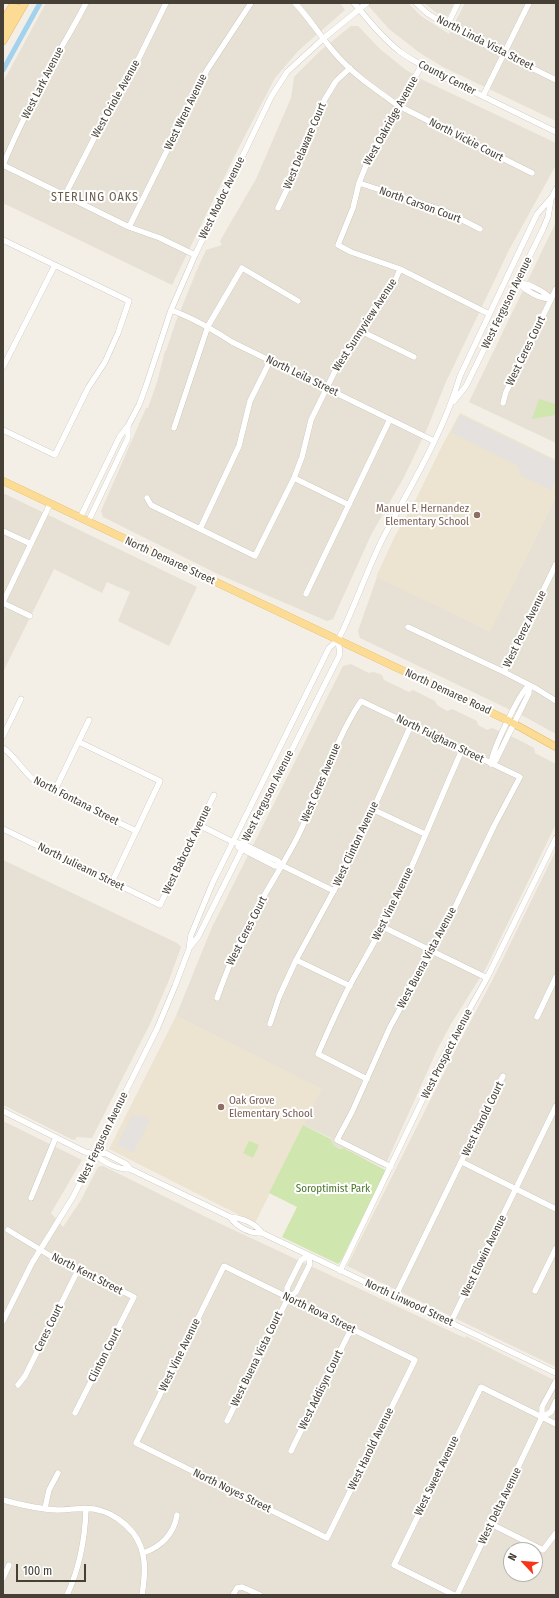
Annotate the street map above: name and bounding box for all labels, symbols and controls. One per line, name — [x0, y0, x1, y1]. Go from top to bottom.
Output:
street label: North Linda Vista Street — [434, 13, 536, 73]
street label: West Lark Avenue — [19, 45, 67, 121]
street label: West Oriole Avenue — [89, 57, 143, 141]
street label: County Center — [416, 58, 478, 98]
street label: West Wren Avenue — [162, 72, 210, 152]
street label: West Oakridge Avenue — [361, 74, 421, 168]
street label: West Delaware Court — [281, 101, 329, 191]
street label: North Vickie Court — [427, 116, 505, 164]
street label: West Modoc Avenue — [196, 155, 248, 241]
street label: North Carson Court — [377, 184, 463, 226]
district label: STERLING OAKS — [51, 191, 139, 205]
street label: West Ferguson Avenue — [479, 255, 535, 351]
street label: West Sunnyview Avenue — [330, 276, 400, 374]
street label: West Ceres Court — [503, 314, 549, 388]
street label: North Leila Street — [264, 353, 340, 399]
place label: Manuel F. Hernandez Elementary School — [376, 502, 469, 528]
marker: Manuel F. Hernandez Elementary School — [472, 510, 482, 520]
street label: North Demaree Street — [123, 534, 217, 588]
street label: West Perez Avenue — [501, 588, 549, 670]
street label: North Demaree Road — [403, 666, 493, 718]
street label: North Fulgham Street — [394, 712, 486, 766]
street label: West Ceres Avenue — [298, 742, 344, 824]
street label: West Ferguson Avenue — [239, 748, 297, 844]
street label: North Fontana Street — [31, 774, 121, 828]
street label: West Clinton Avenue — [331, 799, 381, 889]
street label: West Babcock Avenue — [160, 803, 214, 897]
street label: North Julieann Street — [36, 840, 126, 894]
street label: West Vine Avenue — [370, 865, 416, 943]
street label: West Ceres Court — [224, 894, 270, 968]
street label: West Buena Vista Avenue — [395, 905, 459, 1011]
street label: West Prospect Avenue — [419, 1007, 475, 1101]
street label: West Harold Court — [459, 1079, 507, 1159]
street label: West Ferguson Avenue — [75, 1090, 131, 1186]
place label: Oak Grove Elementary School — [229, 1094, 313, 1120]
marker: Oak Grove Elementary School — [216, 1102, 226, 1112]
park label: Soroptimist Park — [296, 1182, 370, 1196]
street label: West Elowin Avenue — [458, 1213, 510, 1299]
street label: North Kent Street — [49, 1250, 125, 1298]
street label: North Linwood Street — [363, 1277, 455, 1329]
street label: North Rova Street — [280, 1290, 358, 1336]
street label: Ceres Court — [32, 1302, 66, 1354]
street label: West Buena Vista Court — [228, 1309, 286, 1409]
street label: West Vine Avenue — [157, 1316, 203, 1394]
street label: Clinton Court — [86, 1326, 124, 1384]
street label: West Addisyn Court — [296, 1348, 346, 1432]
street label: West Harold Avenue — [345, 1406, 397, 1492]
street label: West Sweet Avenue — [412, 1434, 462, 1518]
street label: West Delta Avenue — [476, 1465, 524, 1547]
street label: North Noyes Street — [191, 1466, 273, 1516]
north arrow — [503, 1542, 543, 1582]
text: N — [505, 1551, 520, 1563]
scale bar — [18, 1556, 88, 1582]
text: 100 m — [23, 1564, 52, 1578]

